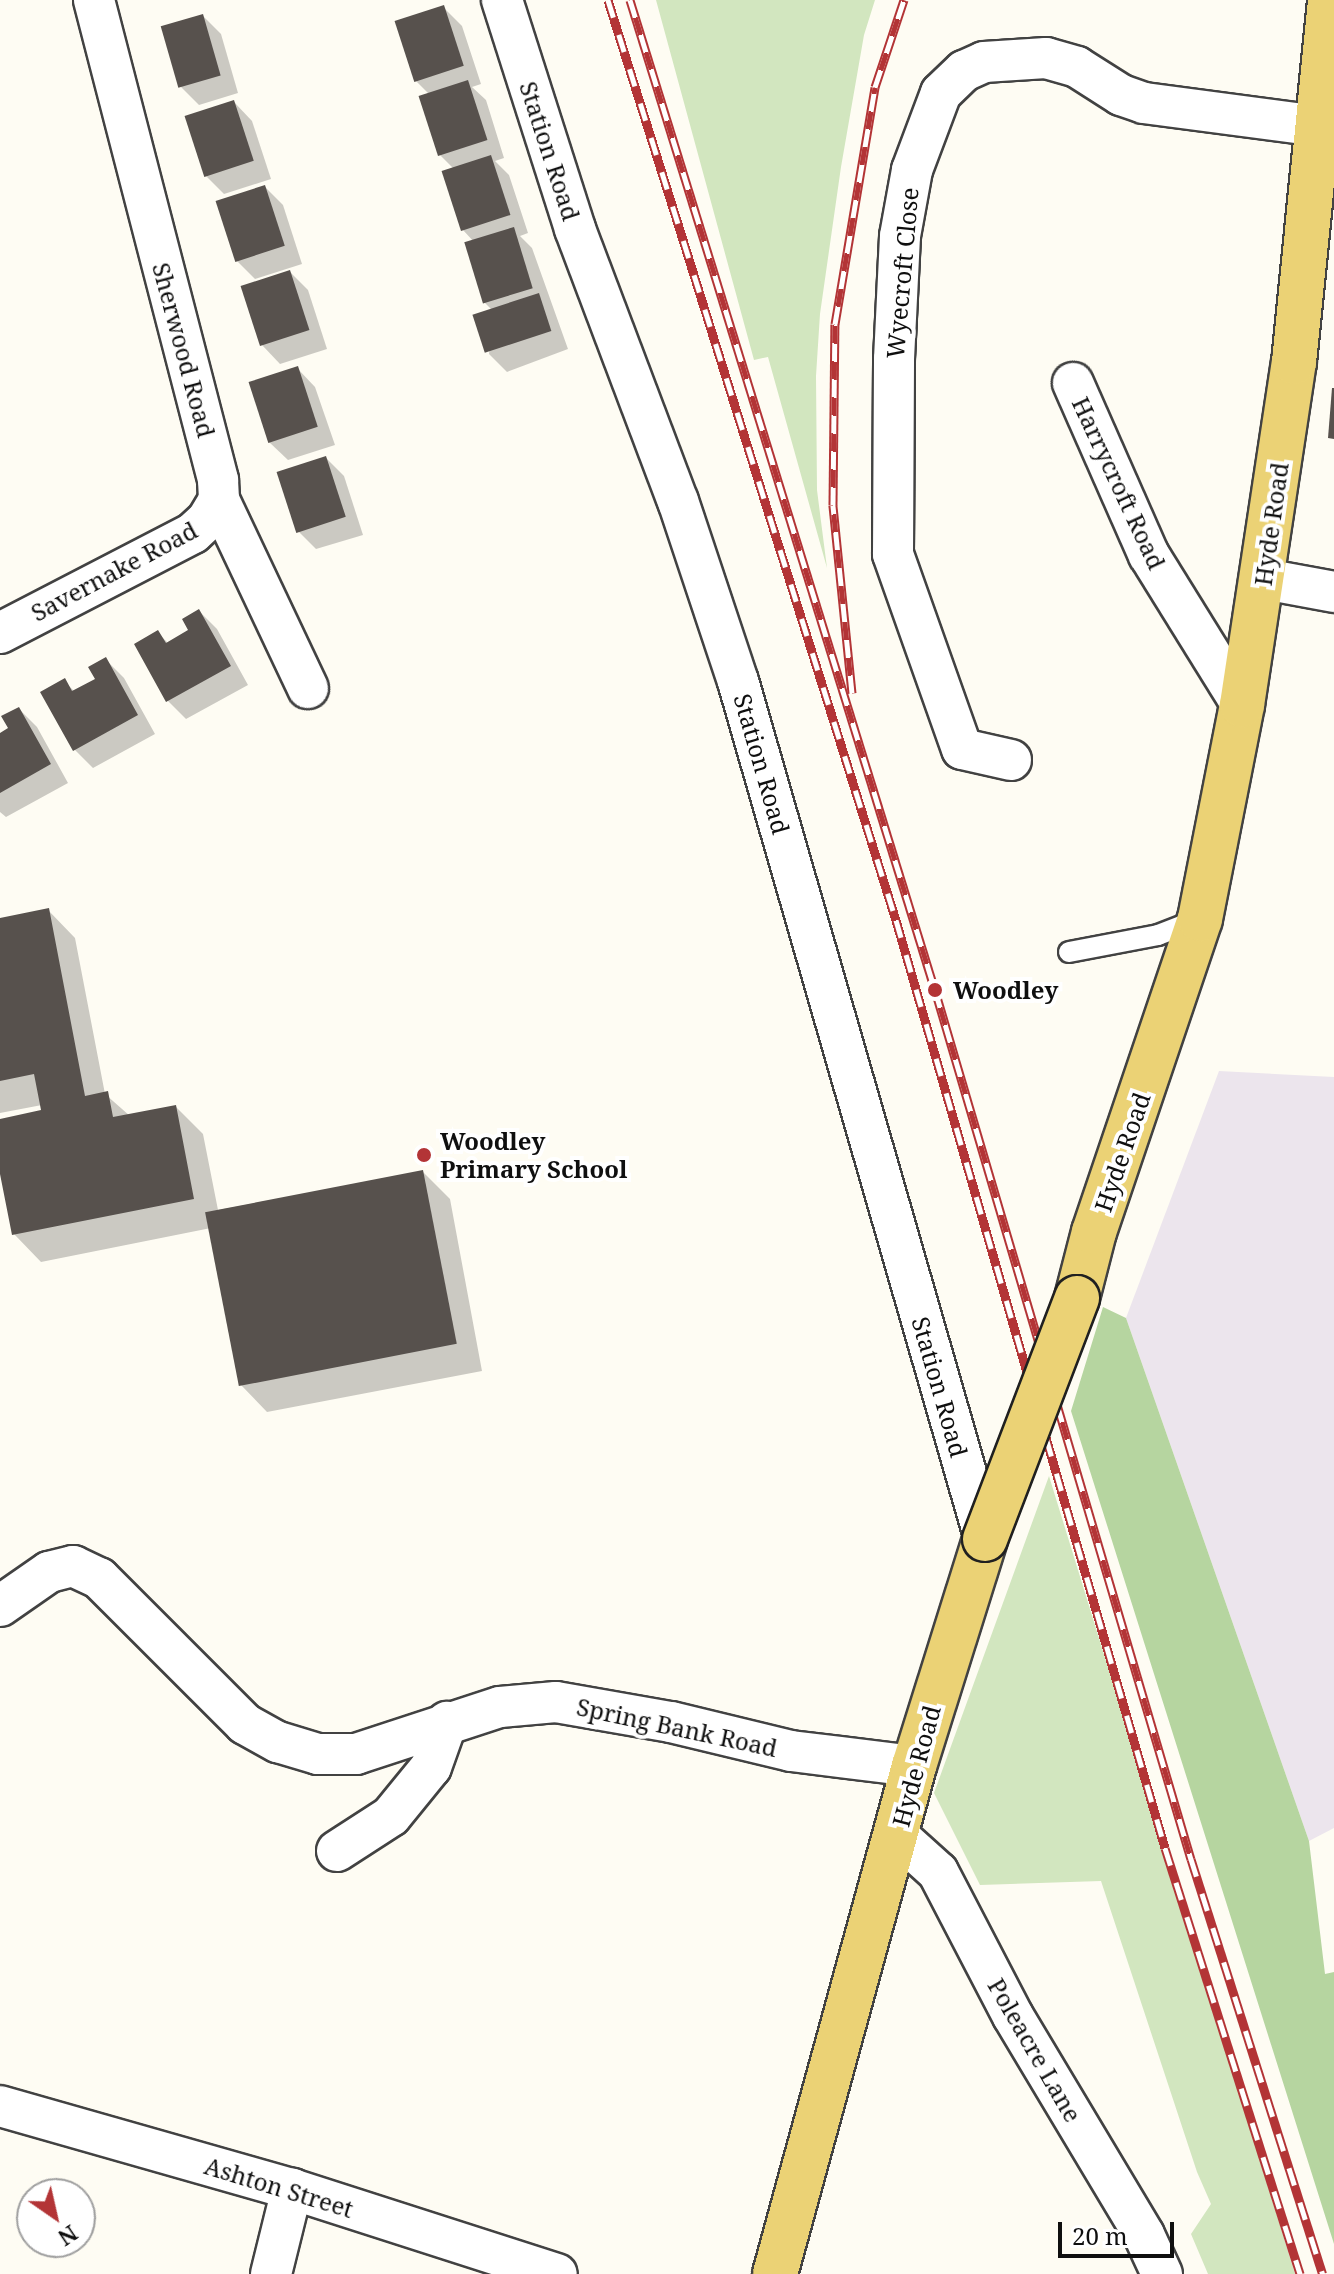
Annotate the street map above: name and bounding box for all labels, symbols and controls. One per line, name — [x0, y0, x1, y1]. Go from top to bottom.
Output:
street label: Station Road — [514, 78, 586, 224]
street label: Wyecroft Close — [880, 186, 924, 360]
street label: Sherwood Road — [147, 260, 221, 440]
street label: Harrycroft Road — [1066, 392, 1172, 574]
street label: Hyde Road — [1248, 460, 1294, 588]
street label: Savernake Road — [26, 515, 202, 627]
street label: Station Road — [728, 691, 796, 837]
place label: Woodley — [953, 976, 1058, 1004]
marker: Woodley — [924, 979, 946, 1001]
street label: Hyde Road — [1088, 1089, 1156, 1215]
place label: Woodley Primary School — [440, 1127, 628, 1183]
marker: Woodley Primary School — [415, 1146, 433, 1164]
street label: Station Road — [906, 1314, 974, 1460]
street label: Spring Bank Road — [574, 1692, 780, 1762]
street label: Hyde Road — [886, 1702, 946, 1830]
street label: Poleacre Lane — [982, 1973, 1088, 2127]
street label: Ashton Street — [201, 2151, 357, 2223]
north arrow — [16, 2178, 96, 2258]
scale bar — [1062, 2206, 1178, 2256]
text: N — [53, 2219, 84, 2254]
text: 20 m — [1072, 2219, 1128, 2252]

